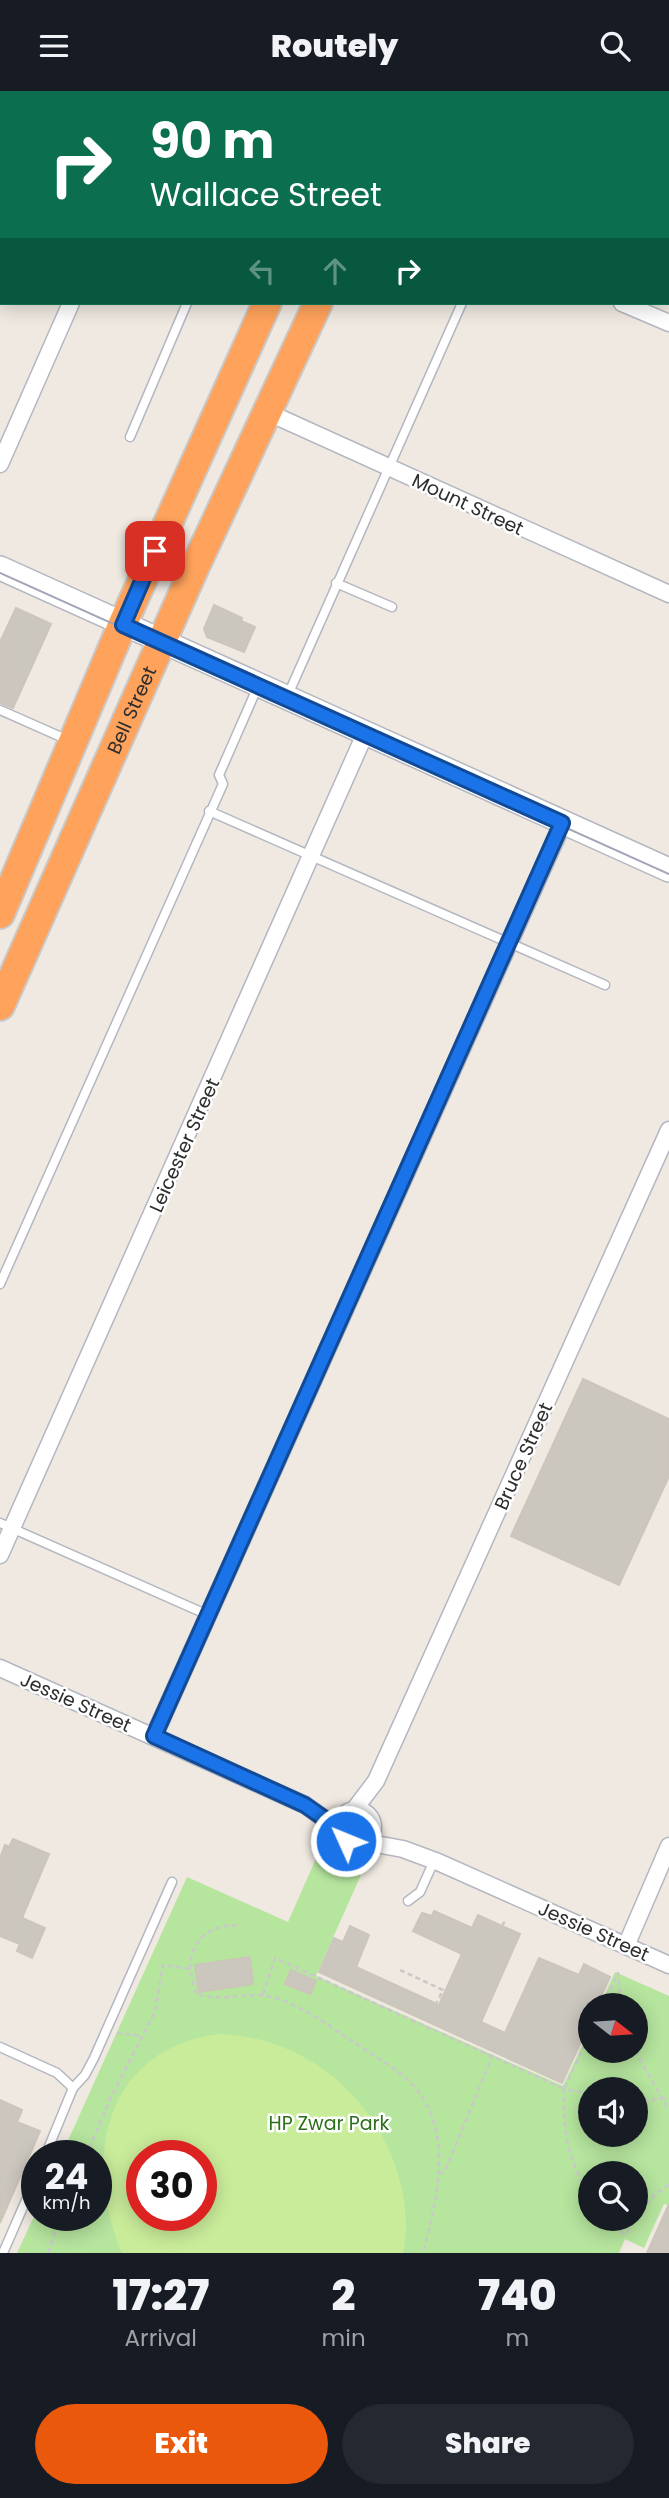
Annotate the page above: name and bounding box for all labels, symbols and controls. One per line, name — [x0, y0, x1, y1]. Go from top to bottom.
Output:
text: Routely — [271, 23, 398, 68]
icon: menu — [35, 27, 73, 65]
icon: search — [596, 27, 634, 65]
text: 90 m — [150, 107, 274, 175]
icon: right — [35, 119, 126, 210]
text: Wallace Street — [150, 172, 382, 217]
icon: left — [243, 252, 281, 290]
icon: ahead — [316, 252, 354, 290]
icon: right — [389, 252, 427, 290]
street label: Mount Street — [407, 467, 528, 542]
pin — [125, 521, 185, 581]
icon: arrive — [136, 532, 174, 570]
street label: Bell Street — [101, 662, 163, 758]
street label: Leicester Street — [143, 1074, 226, 1217]
street label: Bruce Street — [488, 1398, 559, 1514]
street label: Jessie Street — [16, 1666, 136, 1739]
position arrow — [309, 1804, 383, 1878]
street label: Jessie Street — [534, 1895, 654, 1968]
north arrow — [578, 1993, 648, 2063]
map controls — [578, 1993, 648, 2231]
button: sound — [578, 2077, 648, 2147]
park label: HP Zwar Park — [269, 2110, 390, 2137]
speed limit sign: 30 — [126, 2140, 217, 2231]
text: 24 — [45, 2152, 88, 2201]
button: search — [578, 2161, 648, 2231]
text: km/h — [43, 2190, 90, 2215]
text: 17:27 — [112, 2266, 209, 2325]
text: 2 — [332, 2266, 356, 2325]
text: 740 — [478, 2266, 557, 2325]
text: Arrival — [125, 2322, 197, 2354]
text: min — [322, 2322, 366, 2354]
text: m — [505, 2322, 529, 2354]
button: Exit — [35, 2404, 328, 2484]
button: Share — [342, 2404, 634, 2484]

